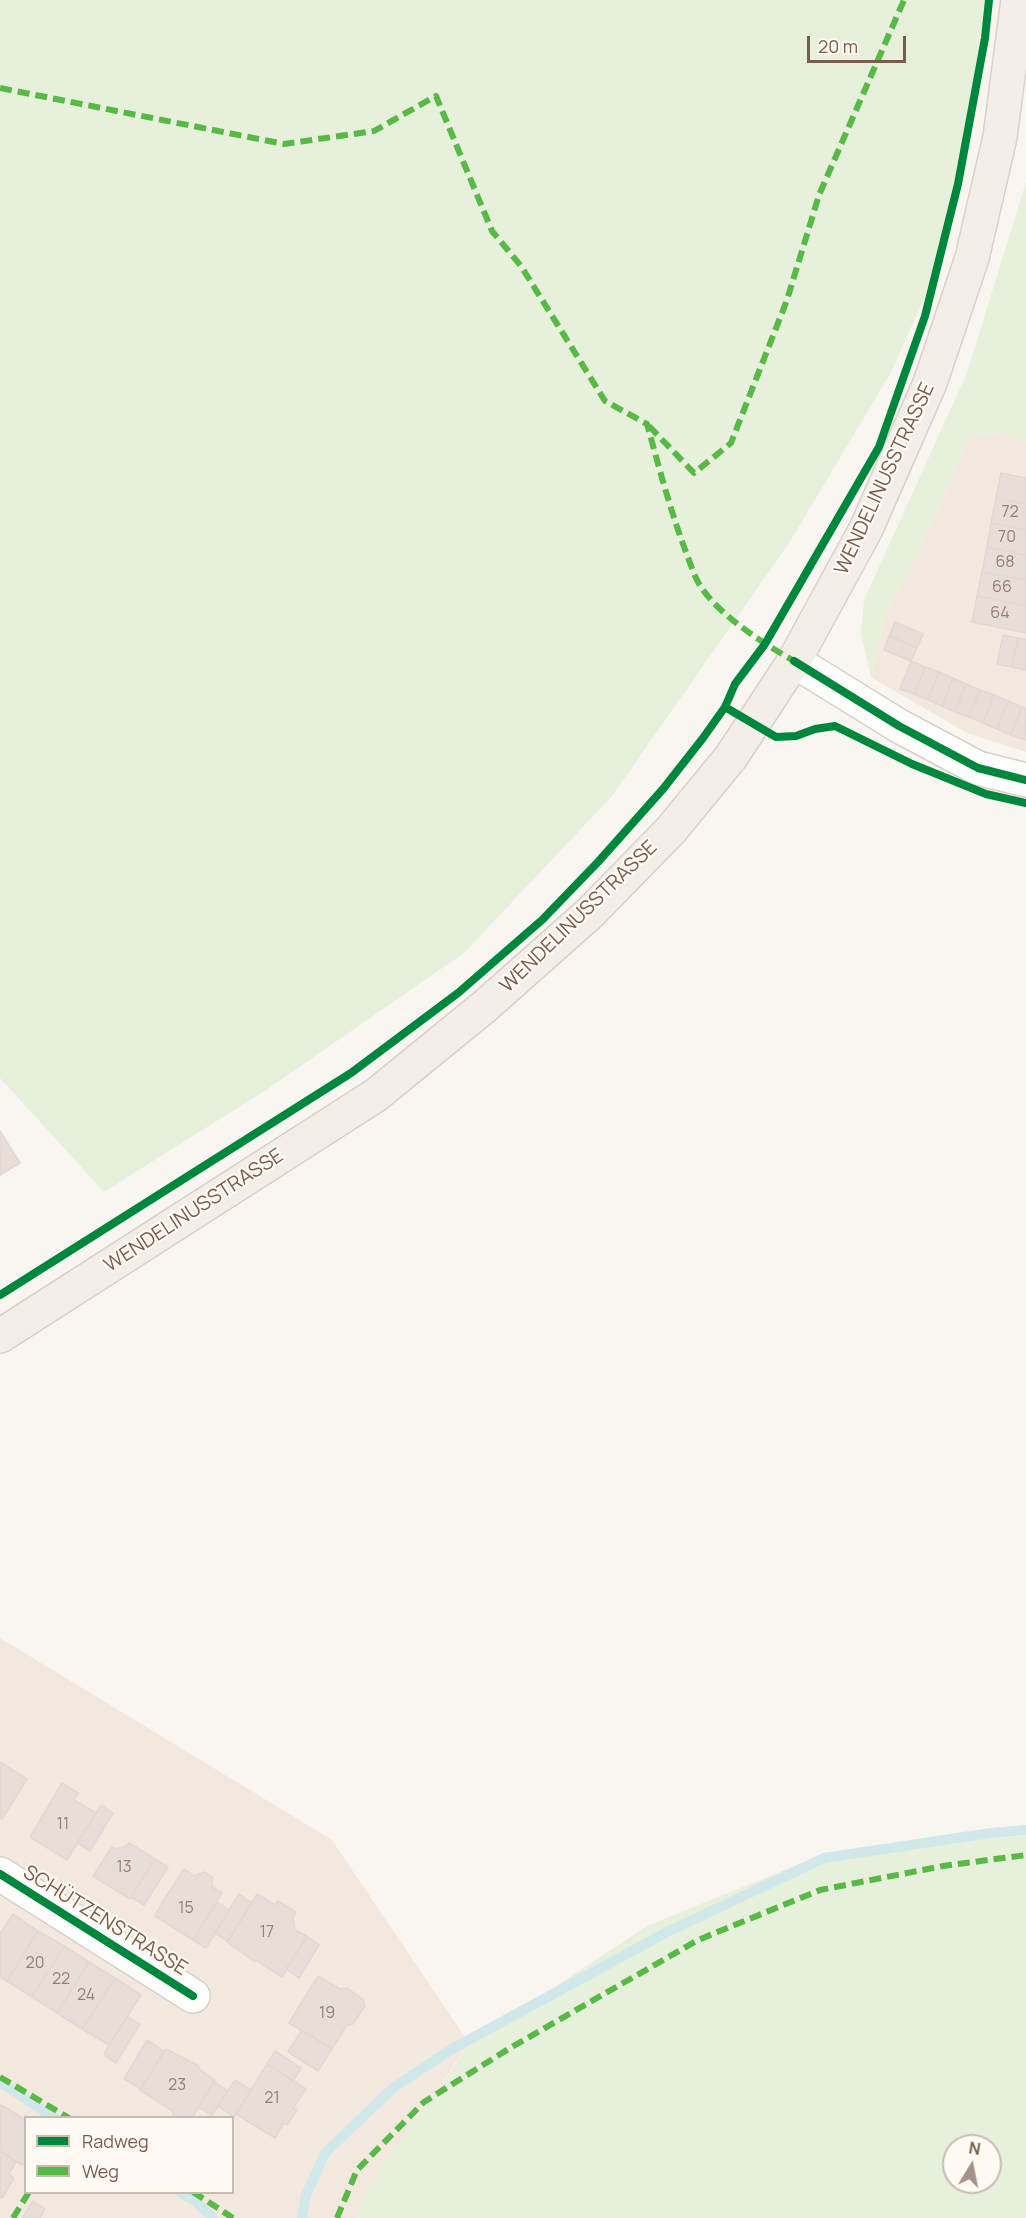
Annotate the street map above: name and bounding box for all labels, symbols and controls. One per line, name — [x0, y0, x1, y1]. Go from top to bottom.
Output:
scale bar — [810, 24, 909, 62]
text: 20 m — [818, 34, 858, 58]
street label: WENDELINUSSTRASSE — [830, 379, 940, 579]
house number: 72 — [1001, 503, 1019, 523]
house number: 70 — [998, 528, 1016, 548]
house number: 68 — [995, 553, 1015, 573]
house number: 66 — [992, 578, 1012, 598]
house number: 64 — [990, 604, 1010, 624]
street label: WENDELINUSSTRASSE — [496, 836, 662, 998]
street label: WENDELINUSSTRASSE — [100, 1144, 288, 1278]
house number: 11 — [57, 1815, 69, 1835]
house number: 13 — [116, 1858, 132, 1878]
street label: SCHÜTZENSTRASSE — [18, 1861, 192, 1981]
house number: 15 — [178, 1899, 194, 1919]
house number: 17 — [260, 1923, 274, 1943]
house number: 20 — [26, 1954, 44, 1974]
house number: 22 — [52, 1970, 70, 1990]
house number: 24 — [77, 1986, 95, 2006]
house number: 19 — [319, 2004, 335, 2024]
house number: 23 — [168, 2076, 186, 2096]
house number: 21 — [264, 2089, 280, 2109]
legend — [24, 2116, 234, 2194]
text: Radweg — [82, 2129, 149, 2153]
north arrow — [942, 2134, 1002, 2194]
text: N — [967, 2136, 982, 2160]
text: Weg — [82, 2159, 119, 2183]

